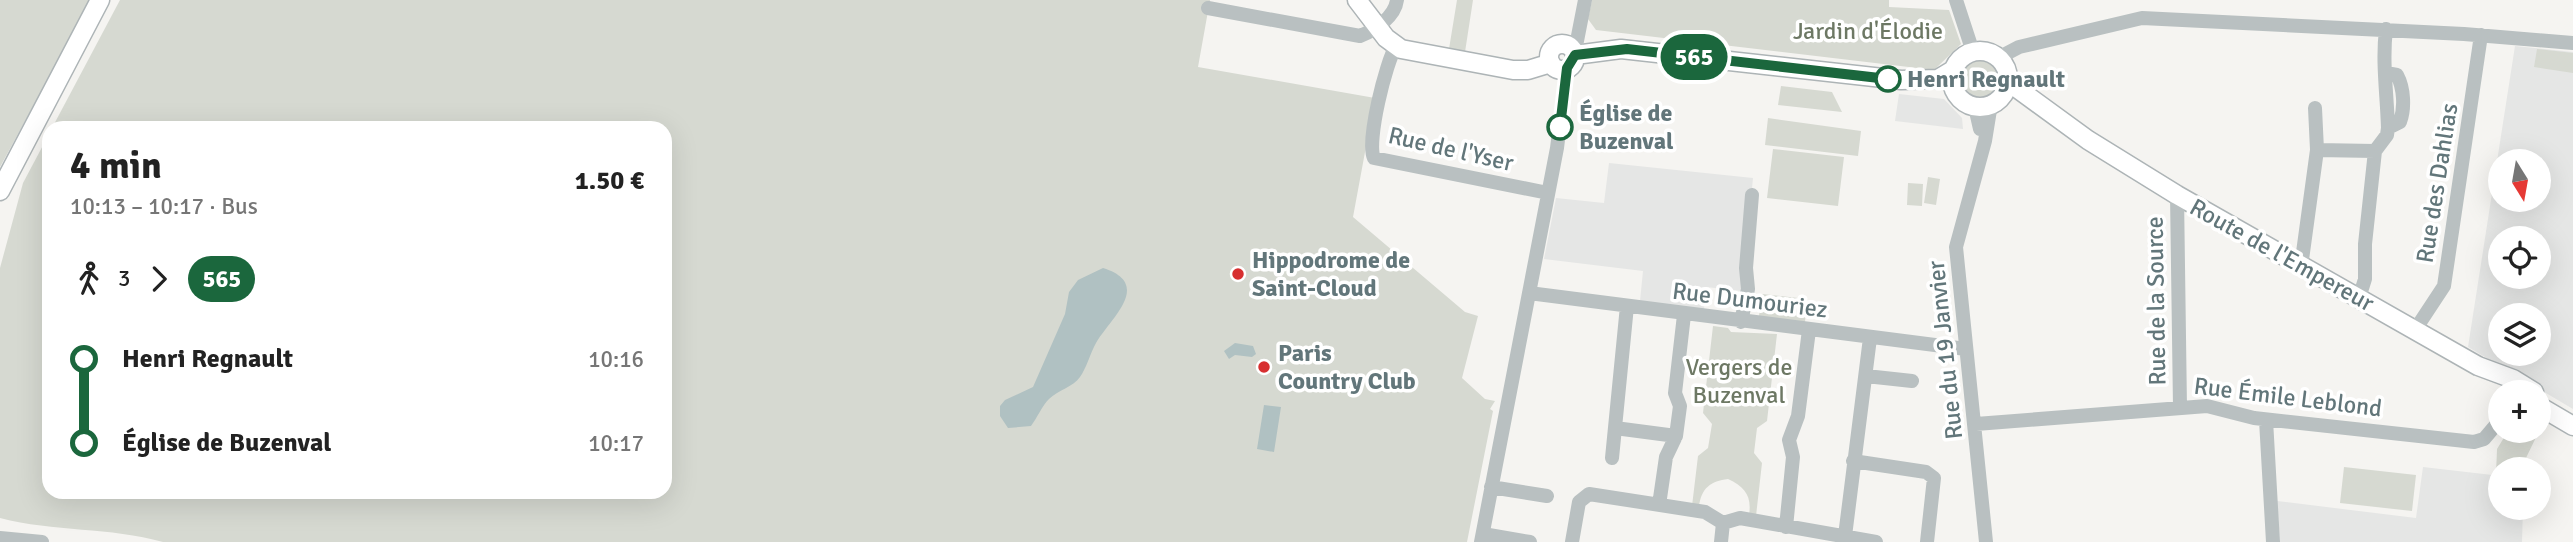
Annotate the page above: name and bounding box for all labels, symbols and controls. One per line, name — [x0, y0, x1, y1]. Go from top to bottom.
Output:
park label: Jardin d'Élodie — [1793, 16, 1943, 46]
line badge: 565 — [1654, 34, 1734, 80]
text: 565 — [1675, 42, 1713, 72]
place label: Henri Regnault — [1907, 64, 2065, 94]
marker: Henri Regnault — [1875, 66, 1901, 92]
place label: Église de Buzenval — [1579, 98, 1674, 156]
street label: Rue des Dahlias — [2410, 101, 2464, 265]
marker: Église de Buzenval — [1547, 114, 1573, 140]
street label: Rue de l'Yser — [1385, 120, 1517, 178]
text: 4 min — [70, 142, 162, 189]
north arrow — [2488, 149, 2552, 212]
map controls — [2488, 149, 2551, 520]
text: 1.50 € — [575, 165, 644, 197]
text: 10:13 – 10:17 · Bus — [70, 192, 258, 221]
street label: Route de l'Empereur — [2185, 192, 2380, 318]
street label: Rue de la Source — [2140, 216, 2172, 386]
button: locate — [2488, 226, 2551, 289]
place label: Hippodrome de Saint-Cloud — [1252, 245, 1410, 303]
street label: Rue du 19 Janvier — [1921, 259, 1969, 441]
icon: walk — [70, 260, 108, 298]
icon: forward — [140, 260, 178, 298]
text: 3 — [118, 264, 130, 293]
text: 565 — [202, 264, 241, 294]
marker: Hippodrome de Saint-Cloud — [1230, 266, 1246, 282]
street label: Rue Dumouriez — [1671, 276, 1829, 324]
button: layers — [2488, 303, 2551, 366]
place label: Paris Country Club — [1278, 338, 1416, 396]
text: Henri Regnault — [122, 343, 293, 375]
text: 10:16 — [588, 345, 644, 374]
park label: Vergers de Buzenval — [1685, 352, 1793, 410]
marker: Paris Country Club — [1256, 359, 1272, 375]
street label: Rue Émile Leblond — [2192, 371, 2384, 423]
button: + — [2488, 380, 2551, 443]
text: Église de Buzenval — [122, 427, 331, 459]
text: 10:17 — [588, 429, 644, 458]
button: − — [2488, 457, 2551, 520]

